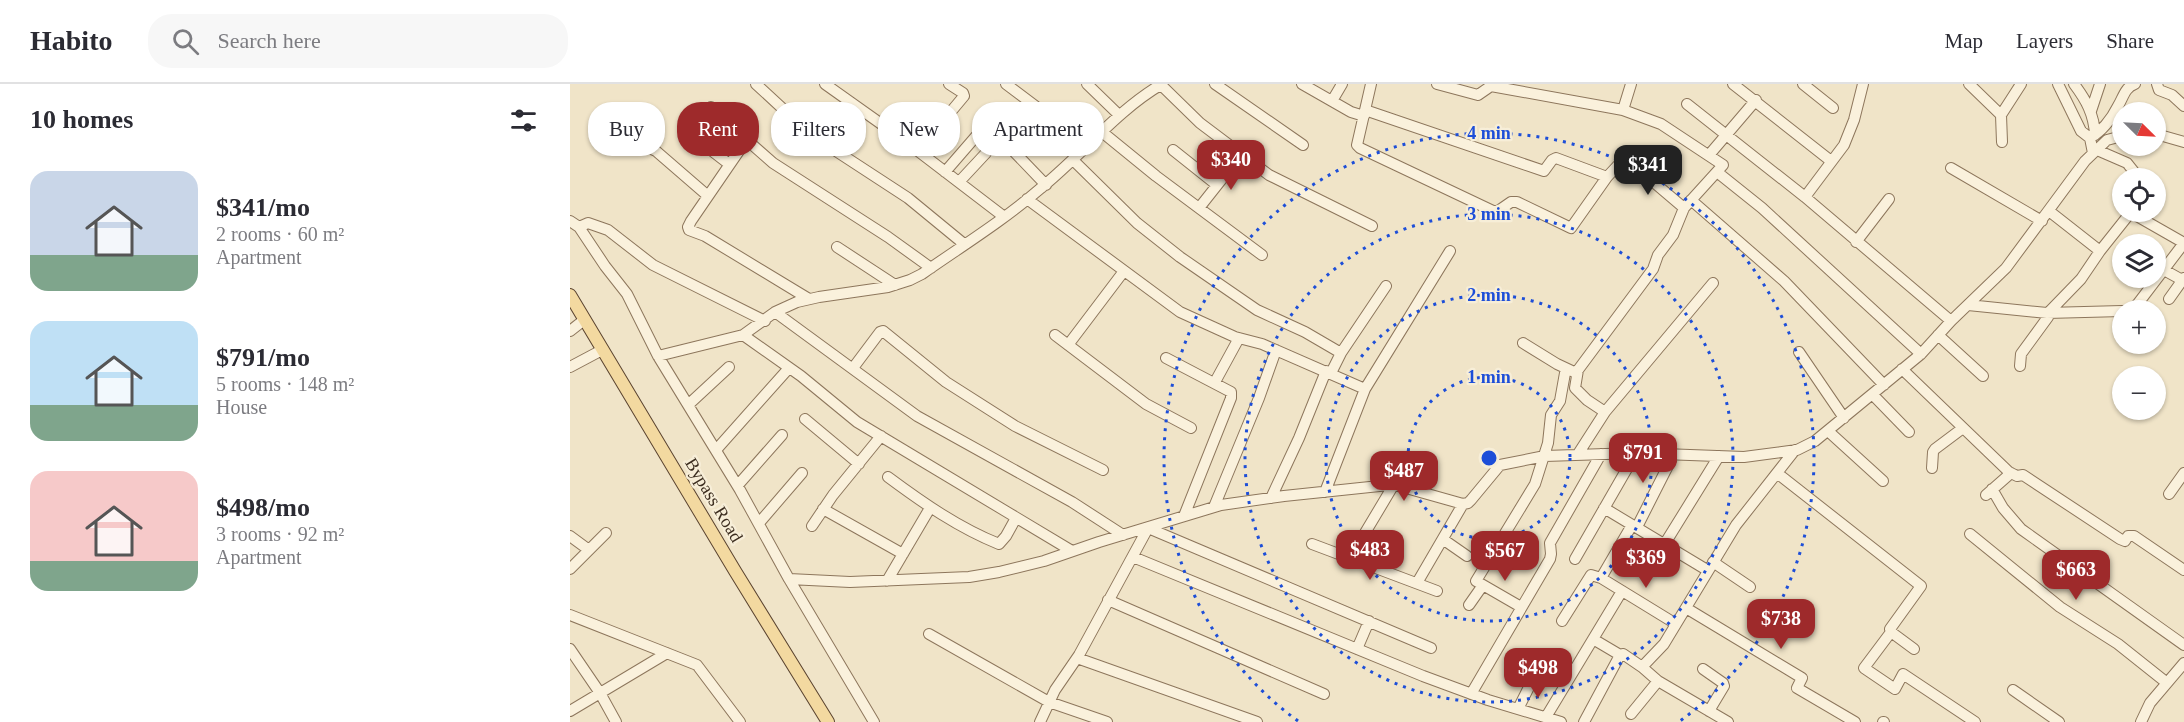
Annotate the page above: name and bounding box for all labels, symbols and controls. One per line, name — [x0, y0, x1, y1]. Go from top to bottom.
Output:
search box — [148, 14, 568, 68]
text: Habito — [30, 25, 112, 56]
icon: search — [169, 25, 202, 58]
text: Search here — [217, 28, 321, 53]
text: Map — [1945, 29, 1983, 53]
text: Layers — [2016, 29, 2073, 53]
text: Share — [2106, 29, 2154, 53]
chip: Buy — [588, 102, 665, 156]
chip: Rent — [677, 102, 759, 156]
chip: Filters — [771, 102, 866, 156]
chip: New — [878, 102, 960, 156]
chip: Apartment — [972, 102, 1104, 156]
north arrow — [2112, 102, 2166, 156]
map controls — [2112, 102, 2166, 420]
icon: filters — [507, 104, 540, 137]
text: 10 homes — [30, 105, 133, 134]
text: 4 min — [1467, 123, 1511, 143]
pin: $340 — [1195, 140, 1267, 191]
pin: $341 — [1612, 145, 1684, 196]
text: $340 — [1211, 148, 1251, 170]
text: $341 — [1628, 153, 1668, 175]
button: locate — [2112, 168, 2166, 222]
text: $341/mo — [216, 193, 310, 222]
icon: home — [78, 195, 150, 267]
text: 3 min — [1467, 204, 1511, 224]
text: 2 rooms · 60 m² — [216, 223, 344, 245]
button: layers — [2112, 234, 2166, 288]
text: Apartment — [216, 246, 302, 268]
text: 2 min — [1467, 285, 1511, 305]
button: + — [2112, 300, 2166, 354]
text: $791/mo — [216, 343, 310, 372]
icon: home — [78, 345, 150, 417]
button: − — [2112, 366, 2166, 420]
text: 1 min — [1467, 367, 1511, 387]
text: 5 rooms · 148 m² — [216, 373, 354, 395]
text: House — [216, 396, 267, 418]
pin: $791 — [1607, 433, 1679, 484]
text: $791 — [1623, 441, 1663, 463]
centre of rings — [1479, 448, 1499, 468]
pin: $487 — [1368, 451, 1440, 502]
street label: Bypass Road — [681, 454, 747, 546]
text: $487 — [1384, 459, 1424, 481]
text: $498/mo — [216, 493, 310, 522]
icon: home — [78, 495, 150, 567]
text: 3 rooms · 92 m² — [216, 523, 344, 545]
pin: $483 — [1334, 530, 1406, 581]
pin: $567 — [1469, 531, 1541, 582]
text: $483 — [1350, 538, 1390, 560]
pin: $369 — [1610, 538, 1682, 589]
text: $567 — [1485, 539, 1525, 561]
text: Apartment — [216, 546, 302, 568]
text: $369 — [1626, 546, 1666, 568]
pin: $663 — [2040, 550, 2112, 601]
text: $663 — [2056, 558, 2096, 580]
pin: $738 — [1745, 599, 1817, 650]
text: $738 — [1761, 607, 1801, 629]
pin: $498 — [1502, 648, 1574, 699]
text: $498 — [1518, 656, 1558, 678]

